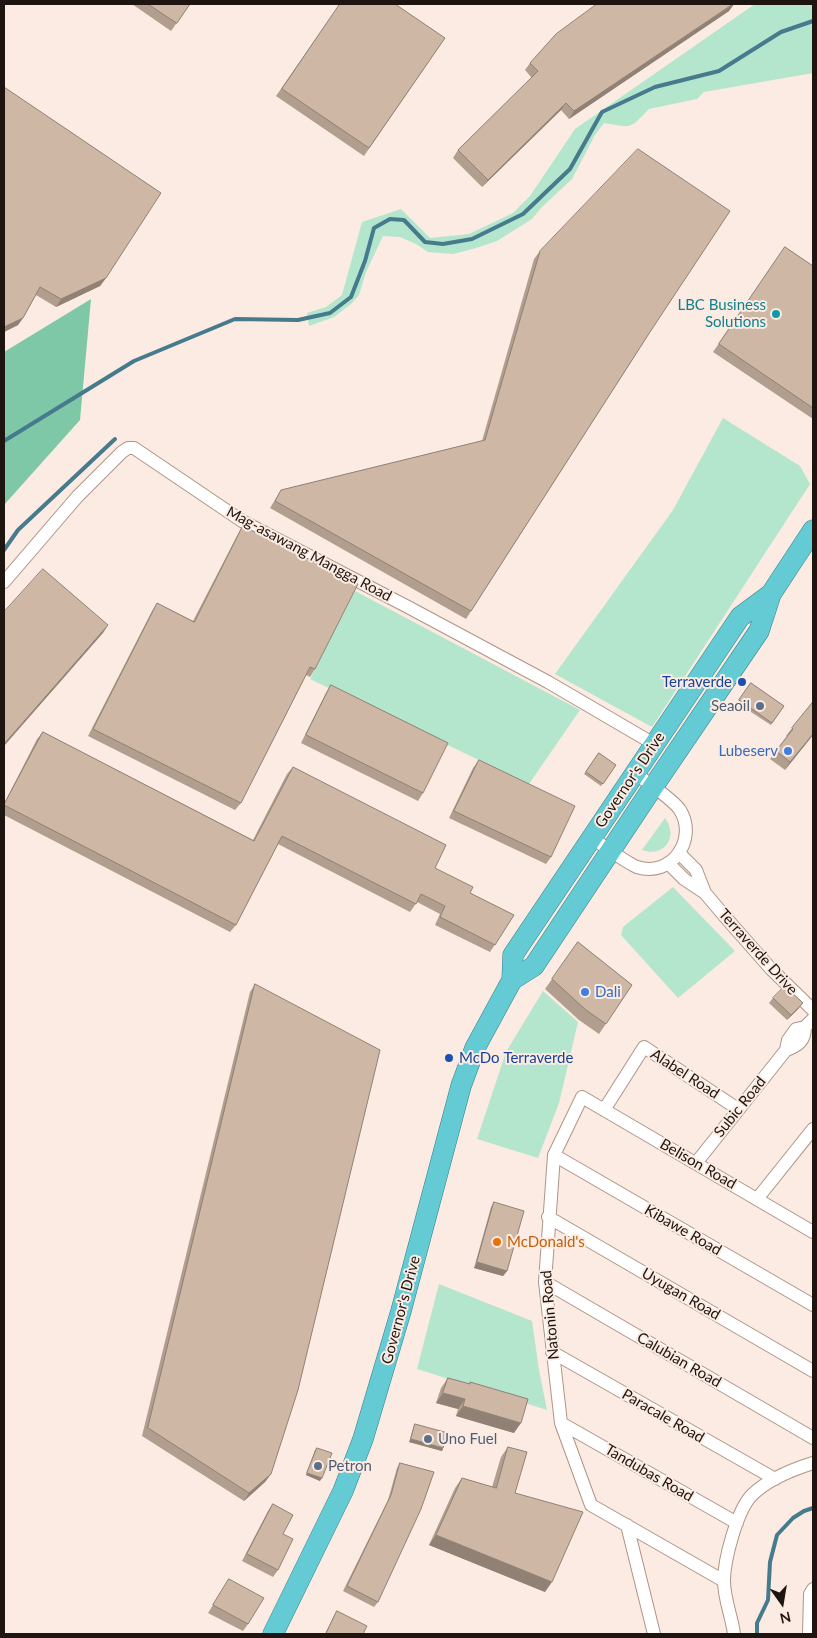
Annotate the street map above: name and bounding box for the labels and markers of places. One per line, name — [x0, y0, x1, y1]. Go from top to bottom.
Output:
place label: LBC Business Solutions — [677, 296, 766, 331]
marker: LBC Business Solutions — [770, 308, 782, 320]
place label: Terraverde — [662, 673, 732, 691]
marker: Terraverde — [736, 676, 748, 688]
place label: Seaoil — [711, 697, 750, 715]
marker: Seaoil — [754, 700, 766, 712]
place label: Lubeserv — [718, 742, 778, 760]
marker: Lubeserv — [782, 745, 794, 757]
place label: Dali — [595, 983, 621, 1001]
marker: Dali — [579, 986, 591, 998]
place label: McDo Terraverde — [459, 1049, 573, 1067]
marker: McDo Terraverde — [443, 1052, 455, 1064]
place label: McDonald's — [507, 1233, 585, 1251]
marker: McDonald's — [491, 1236, 503, 1248]
place label: Uno Fuel — [438, 1430, 497, 1448]
marker: Uno Fuel — [422, 1433, 434, 1445]
place label: Petron — [328, 1457, 372, 1475]
marker: Petron — [312, 1460, 324, 1472]

